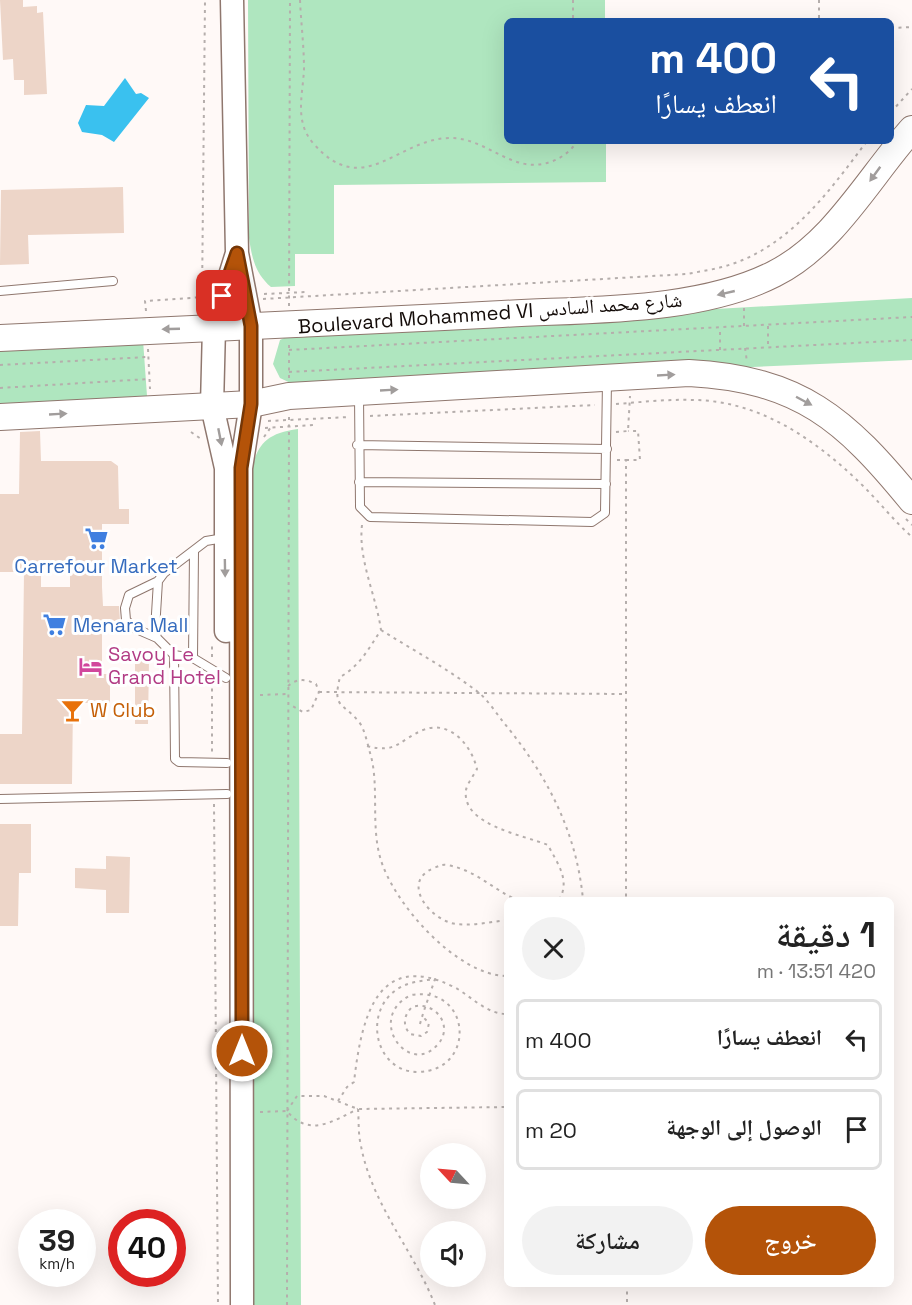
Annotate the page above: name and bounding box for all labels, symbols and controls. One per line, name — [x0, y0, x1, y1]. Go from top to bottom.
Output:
text: 400 m — [649, 32, 777, 85]
icon: left — [798, 42, 876, 120]
text: انعطف يسارًا — [655, 86, 777, 121]
one-way arrow — [869, 165, 881, 181]
pin — [196, 270, 247, 321]
icon: arrive — [205, 279, 238, 312]
street label: Boulevard Mohammed VI شارع محمد السادس — [297, 287, 683, 339]
one-way arrow — [716, 289, 735, 298]
one-way arrow — [162, 324, 181, 334]
one-way arrow — [656, 370, 675, 379]
one-way arrow — [380, 386, 399, 395]
one-way arrow — [795, 396, 812, 406]
one-way arrow — [49, 410, 68, 419]
one-way arrow — [216, 427, 225, 446]
supermarket icon: Carrefour Market — [83, 526, 109, 552]
place label: Carrefour Market — [14, 553, 178, 579]
one-way arrow — [220, 559, 230, 578]
supermarket icon: Menara Mall — [42, 612, 68, 638]
place label: Menara Mall — [73, 612, 188, 638]
place label: Savoy Le Grand Hotel — [108, 641, 221, 690]
hotel icon: Savoy Le Grand Hotel — [77, 653, 103, 679]
bar icon: W Club — [59, 697, 85, 723]
place label: W Club — [90, 697, 155, 723]
text: 1 دقيقة — [776, 912, 876, 958]
button: close — [522, 917, 585, 980]
text: 420 m · 13:51 — [757, 958, 876, 984]
position arrow — [210, 1019, 274, 1083]
text: انعطف يسارًا — [717, 1023, 822, 1051]
icon: left — [840, 1023, 873, 1056]
text: 400 m — [525, 1026, 592, 1054]
text: الوصول إلى الوجهة — [666, 1113, 822, 1141]
icon: arrive — [840, 1113, 873, 1146]
text: 20 m — [525, 1116, 577, 1144]
north arrow — [420, 1143, 486, 1209]
map controls — [420, 1143, 486, 1287]
button: مشاركة — [522, 1206, 693, 1275]
button: خروج — [705, 1206, 876, 1275]
speed limit sign: 40 — [108, 1209, 186, 1287]
text: 39 — [39, 1221, 75, 1260]
button: sound — [420, 1221, 486, 1287]
text: km/h — [39, 1254, 75, 1273]

